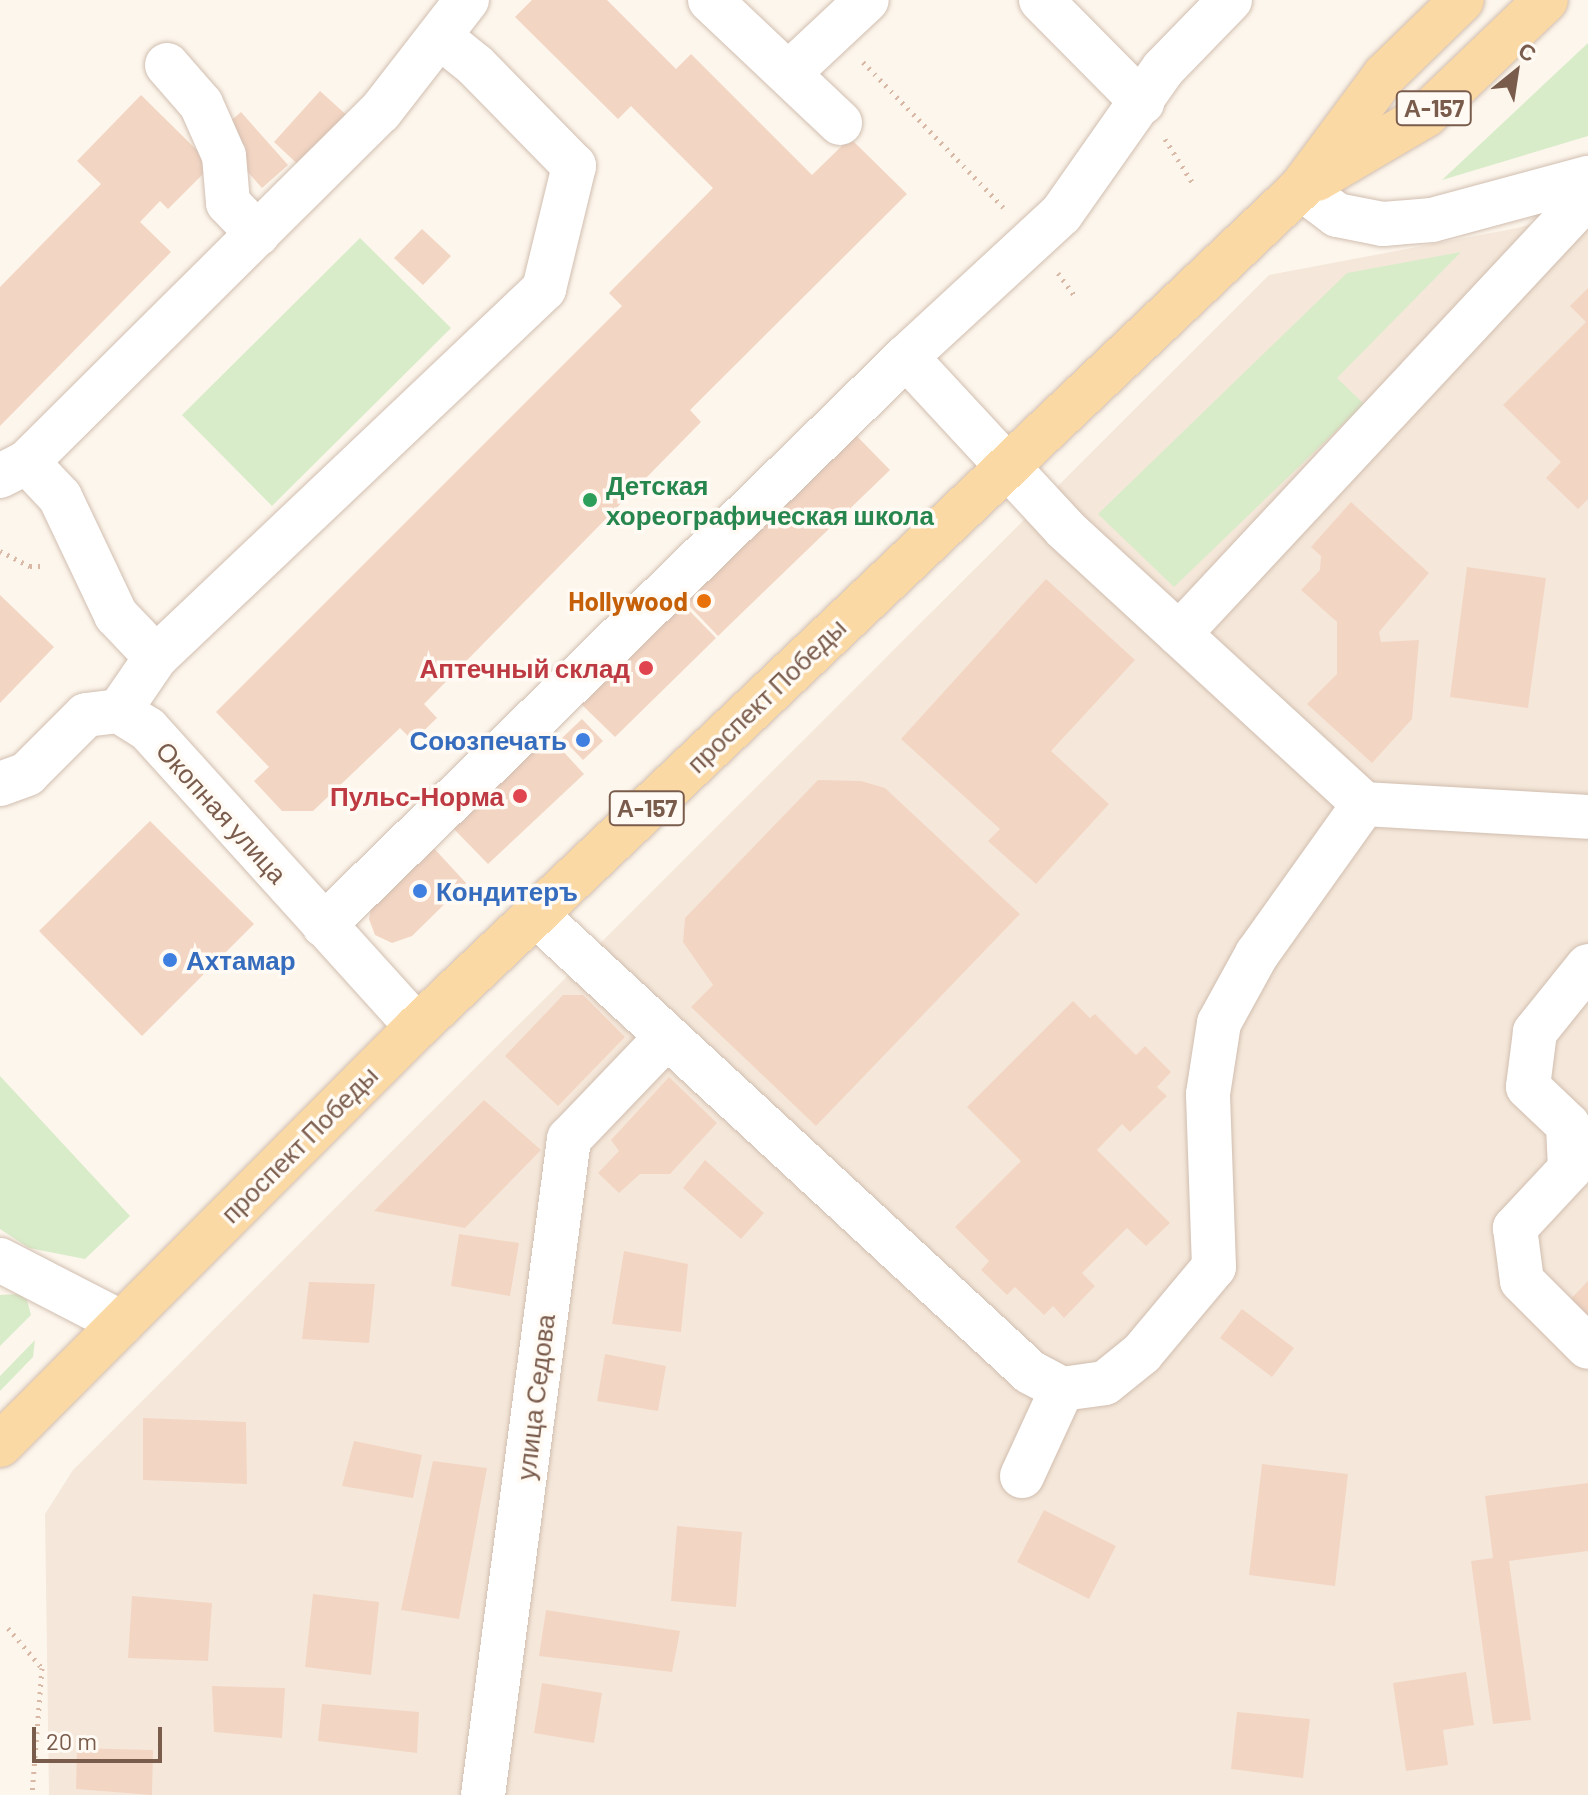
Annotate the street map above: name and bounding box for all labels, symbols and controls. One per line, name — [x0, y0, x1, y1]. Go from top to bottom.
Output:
north arrow — [1476, 32, 1556, 112]
text: С — [1515, 36, 1541, 66]
road number: А-157 — [1394, 88, 1474, 128]
place label: Детская хореографическая школа — [606, 469, 934, 530]
marker: Детская хореографическая школа — [581, 491, 599, 509]
place label: Hollywood — [568, 585, 688, 617]
marker: Hollywood — [695, 592, 713, 610]
street label: проспект Победы — [680, 611, 852, 779]
place label: Аптечный склад — [420, 652, 630, 684]
marker: Аптечный склад — [637, 659, 655, 677]
place label: Союзпечать — [409, 724, 567, 756]
marker: Союзпечать — [574, 731, 592, 749]
street label: Окопная улица — [150, 735, 294, 889]
place label: Пульс-Норма — [330, 780, 504, 812]
marker: Пульс-Норма — [511, 787, 529, 805]
road number: А-157 — [607, 788, 687, 828]
place label: Кондитеръ — [436, 875, 578, 907]
marker: Кондитеръ — [411, 882, 429, 900]
place label: Ахтамар — [186, 944, 296, 976]
marker: Ахтамар — [161, 951, 179, 969]
street label: проспект Победы — [214, 1059, 384, 1229]
street label: улица Седова — [509, 1312, 561, 1482]
scale bar — [36, 1711, 166, 1761]
text: 20 m — [46, 1726, 97, 1755]

